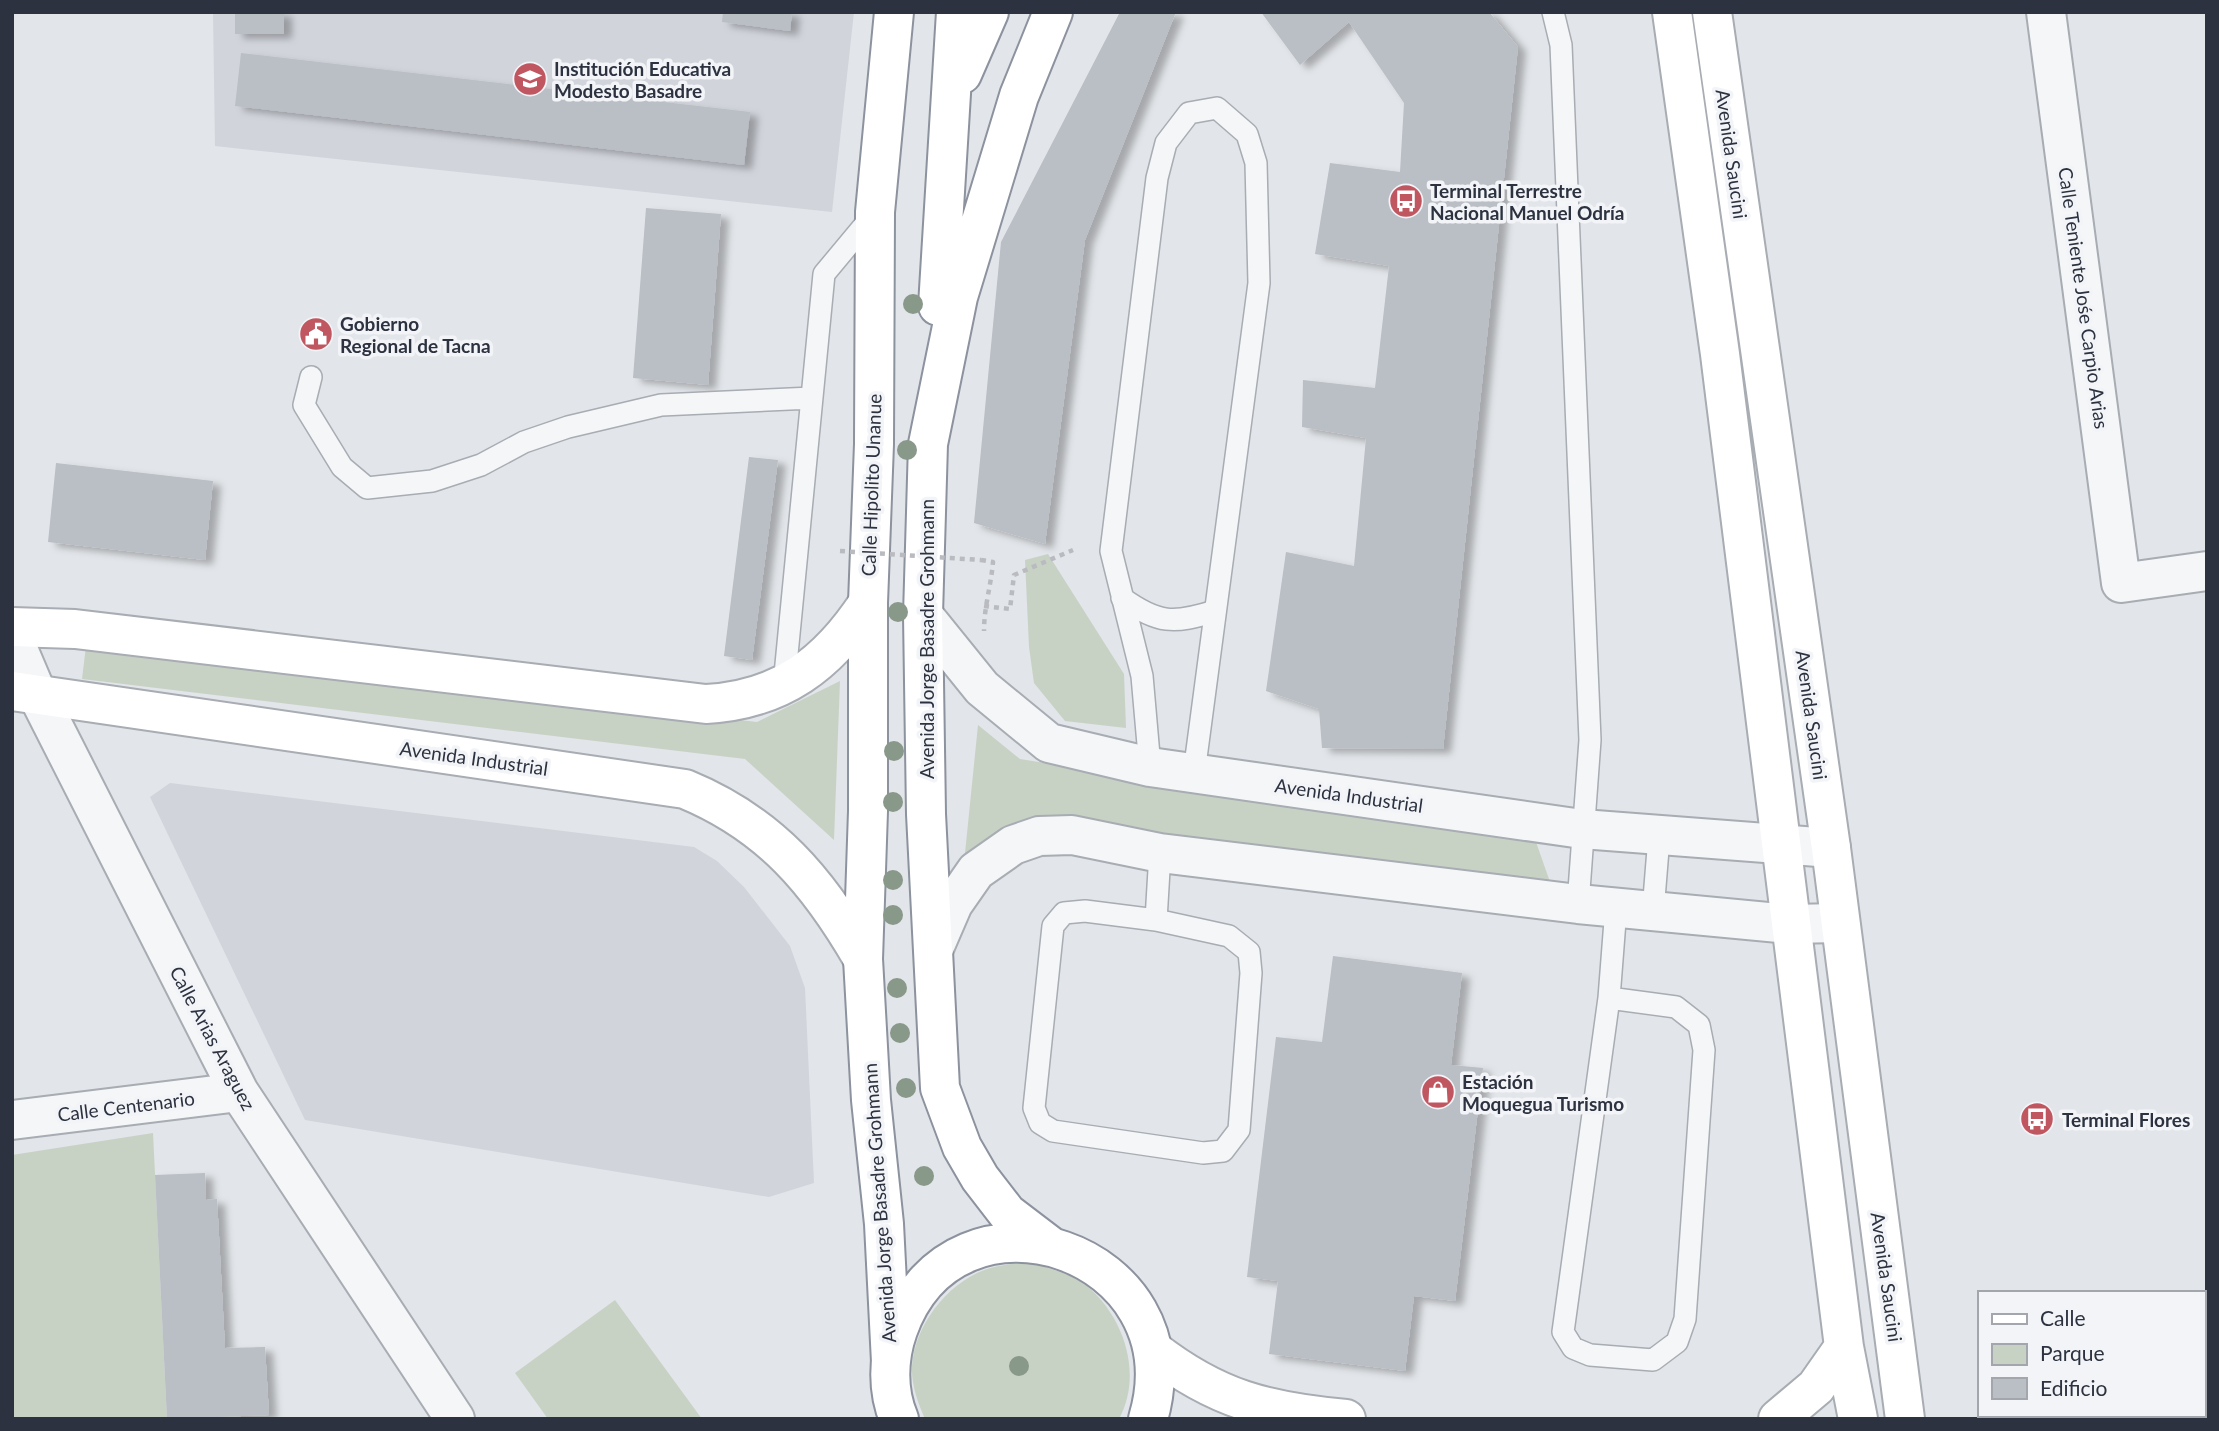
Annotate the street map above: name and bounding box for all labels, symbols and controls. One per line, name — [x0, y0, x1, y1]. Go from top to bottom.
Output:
place label: Institución Educativa Modesto Basadre — [554, 57, 731, 102]
school or university icon: Institución Educativa Modesto Basadre — [511, 60, 549, 98]
street label: Avenida Saucini — [1712, 88, 1752, 220]
street label: Calle Teniente Jośe Carpio Arias — [2054, 166, 2114, 430]
place label: Terminal Terrestre Nacional Manuel Odría — [1430, 179, 1624, 224]
bus stop icon: Terminal Terrestre Nacional Manuel Odría — [1387, 182, 1425, 220]
place label: Gobierno Regional de Tacna — [340, 312, 491, 357]
public building icon: Gobierno Regional de Tacna — [297, 315, 335, 353]
street label: Calle Hipolito Unanue — [856, 393, 886, 577]
street label: Avenida Jorge Basadre Grohmann — [915, 499, 938, 779]
street label: Avenida Saucini — [1792, 649, 1832, 781]
street label: Avenida Industrial — [399, 736, 549, 780]
street label: Avenida Industrial — [1274, 773, 1424, 817]
street label: Calle Arias Araguez — [165, 962, 261, 1114]
street label: Avenida Jorge Basadre Grohmann — [858, 1062, 900, 1344]
place label: Estación Moquegua Turismo — [1462, 1070, 1624, 1115]
shop icon: Estación Moquegua Turismo — [1419, 1073, 1457, 1111]
street label: Calle Centenario — [56, 1086, 196, 1126]
bus stop icon: Terminal Flores — [2018, 1100, 2056, 1138]
place label: Terminal Flores — [2062, 1108, 2190, 1131]
street label: Avenida Saucini — [1867, 1211, 1907, 1343]
legend — [1978, 1291, 2205, 1417]
text: Calle — [2040, 1305, 2085, 1330]
text: Parque — [2040, 1340, 2105, 1365]
text: Edificio — [2040, 1375, 2108, 1400]

